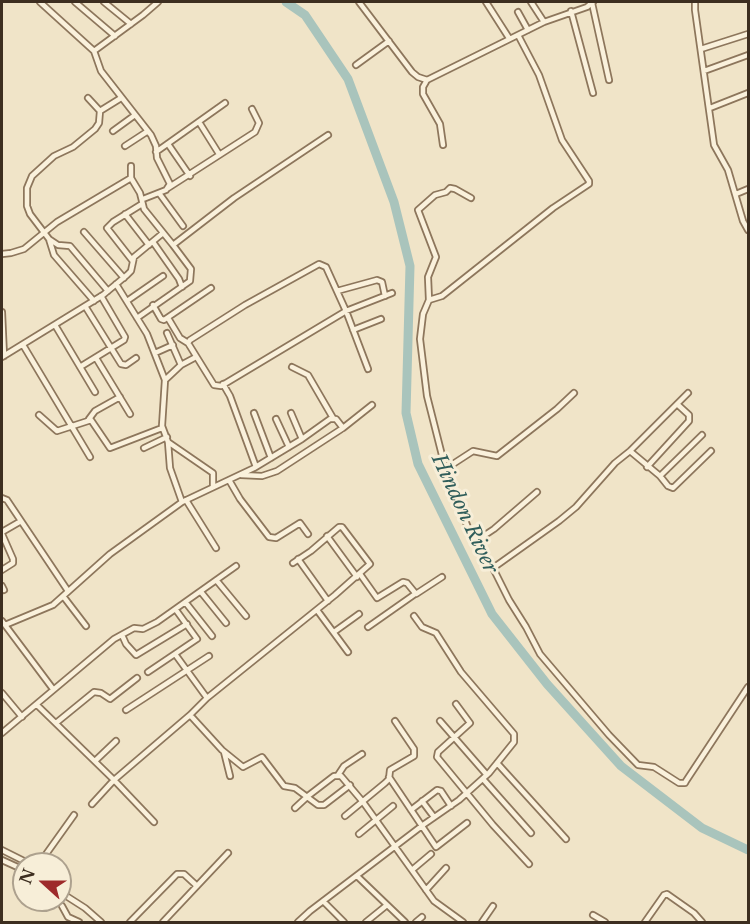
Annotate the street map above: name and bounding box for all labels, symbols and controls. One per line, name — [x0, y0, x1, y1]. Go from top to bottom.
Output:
water label: Hindon River — [426, 450, 502, 578]
north arrow — [12, 852, 72, 912]
text: N — [15, 866, 39, 887]

